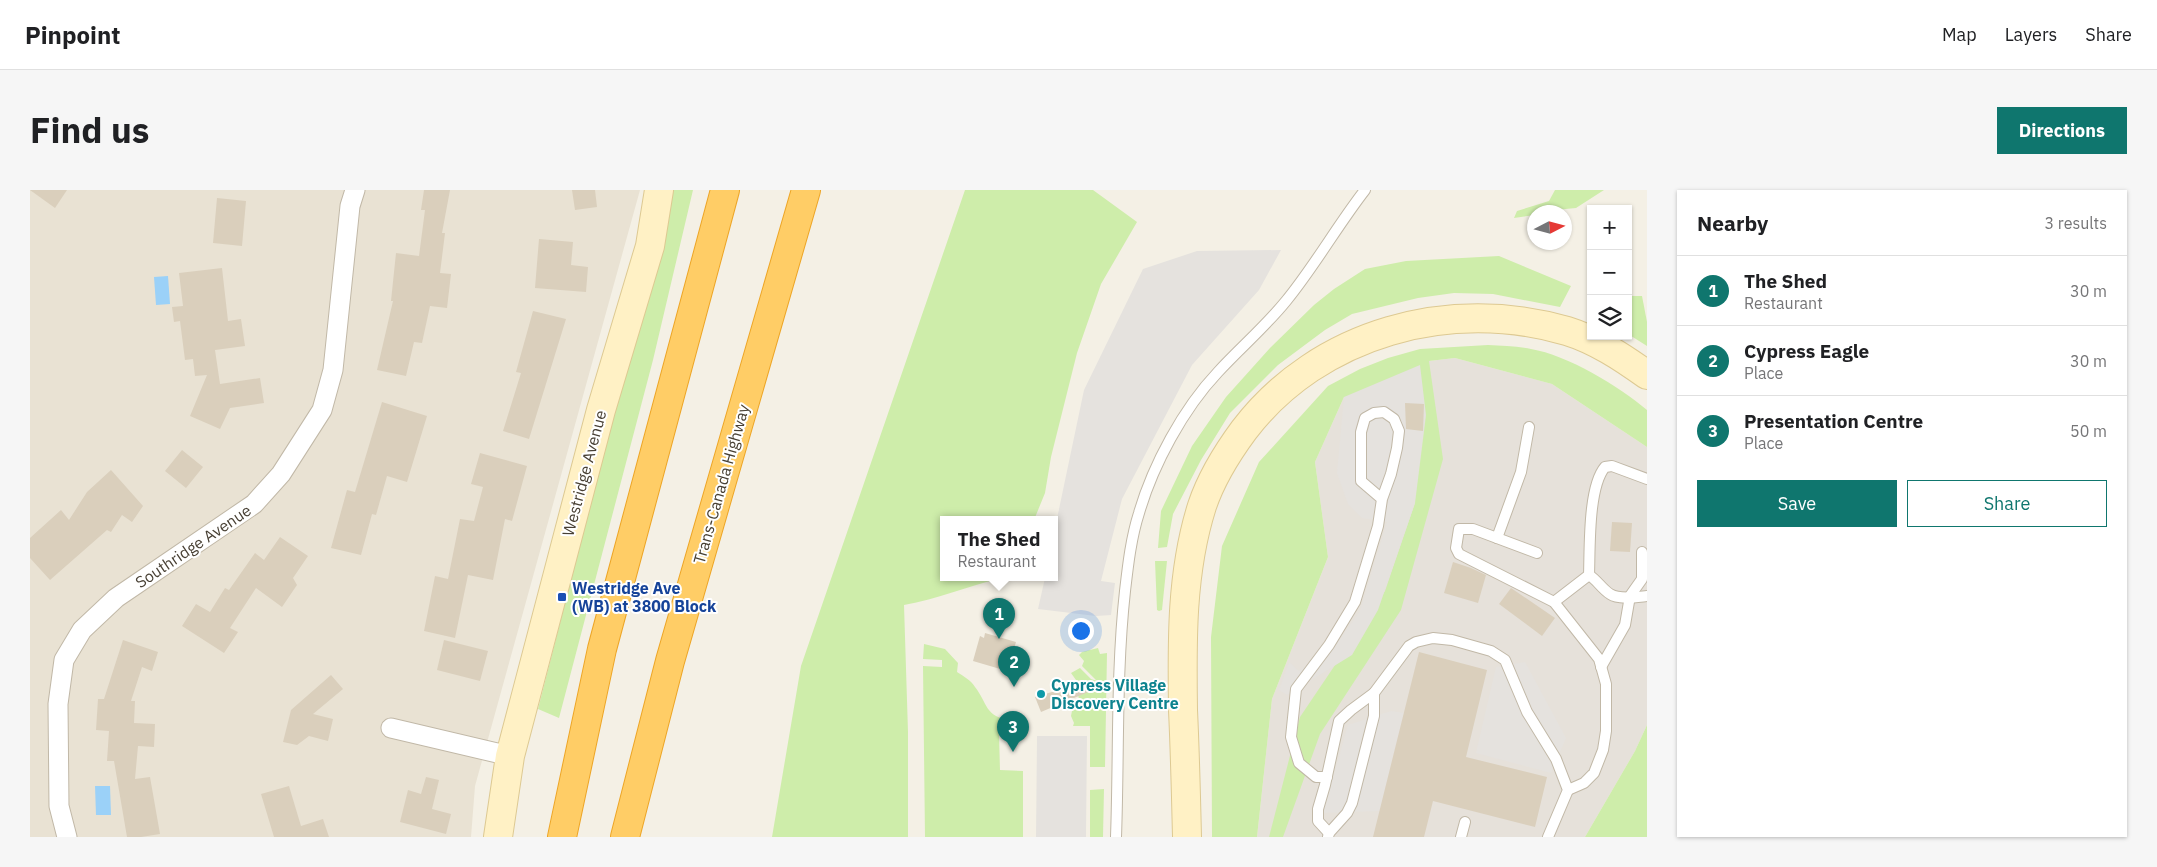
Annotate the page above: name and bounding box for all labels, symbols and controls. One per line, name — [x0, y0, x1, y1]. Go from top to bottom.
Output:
text: Pinpoint — [25, 19, 120, 51]
text: Map — [1942, 23, 1977, 46]
text: Layers — [2005, 23, 2057, 46]
text: Share — [2085, 23, 2132, 46]
text: Find us — [30, 107, 149, 153]
button: Directions — [1997, 107, 2127, 154]
north arrow — [1527, 205, 1572, 250]
map controls — [1587, 205, 1632, 340]
button: + — [1587, 205, 1632, 250]
text: Nearby — [1697, 209, 1768, 237]
text: 3 results — [2044, 213, 2107, 233]
button: − — [1587, 250, 1632, 295]
text: The Shed — [1744, 269, 1827, 293]
text: 1 — [1708, 281, 1718, 301]
text: 30 m — [2070, 281, 2107, 301]
text: Restaurant — [1744, 293, 1823, 313]
button: layers — [1587, 295, 1632, 340]
text: Cypress Eagle — [1744, 339, 1869, 363]
text: 2 — [1708, 351, 1718, 371]
text: 30 m — [2070, 351, 2107, 371]
text: Place — [1744, 363, 1783, 383]
street label: Trans-Canada Highway — [689, 402, 753, 566]
street label: Westridge Avenue — [558, 408, 610, 538]
text: Presentation Centre — [1744, 409, 1923, 433]
text: 3 — [1708, 421, 1718, 441]
text: 50 m — [2070, 421, 2107, 441]
text: Place — [1744, 433, 1783, 453]
button: Save — [1697, 480, 1897, 527]
button: Share — [1907, 480, 2107, 527]
street label: Southridge Avenue — [131, 500, 255, 592]
popup — [940, 516, 1058, 581]
text: The Shed — [958, 527, 1041, 551]
text: Restaurant — [958, 551, 1036, 571]
place label: Westridge Ave (WB) at 3800 Block — [572, 578, 717, 616]
marker: Westridge Ave (WB) at 3800 Block — [556, 591, 568, 603]
pin: 1 — [983, 598, 1015, 639]
your location — [1068, 618, 1094, 644]
pin: 2 — [998, 646, 1030, 687]
place label: Cypress Village Discovery Centre — [1051, 675, 1179, 713]
marker: Cypress Village Discovery Centre — [1035, 688, 1047, 700]
pin: 3 — [997, 711, 1029, 752]

